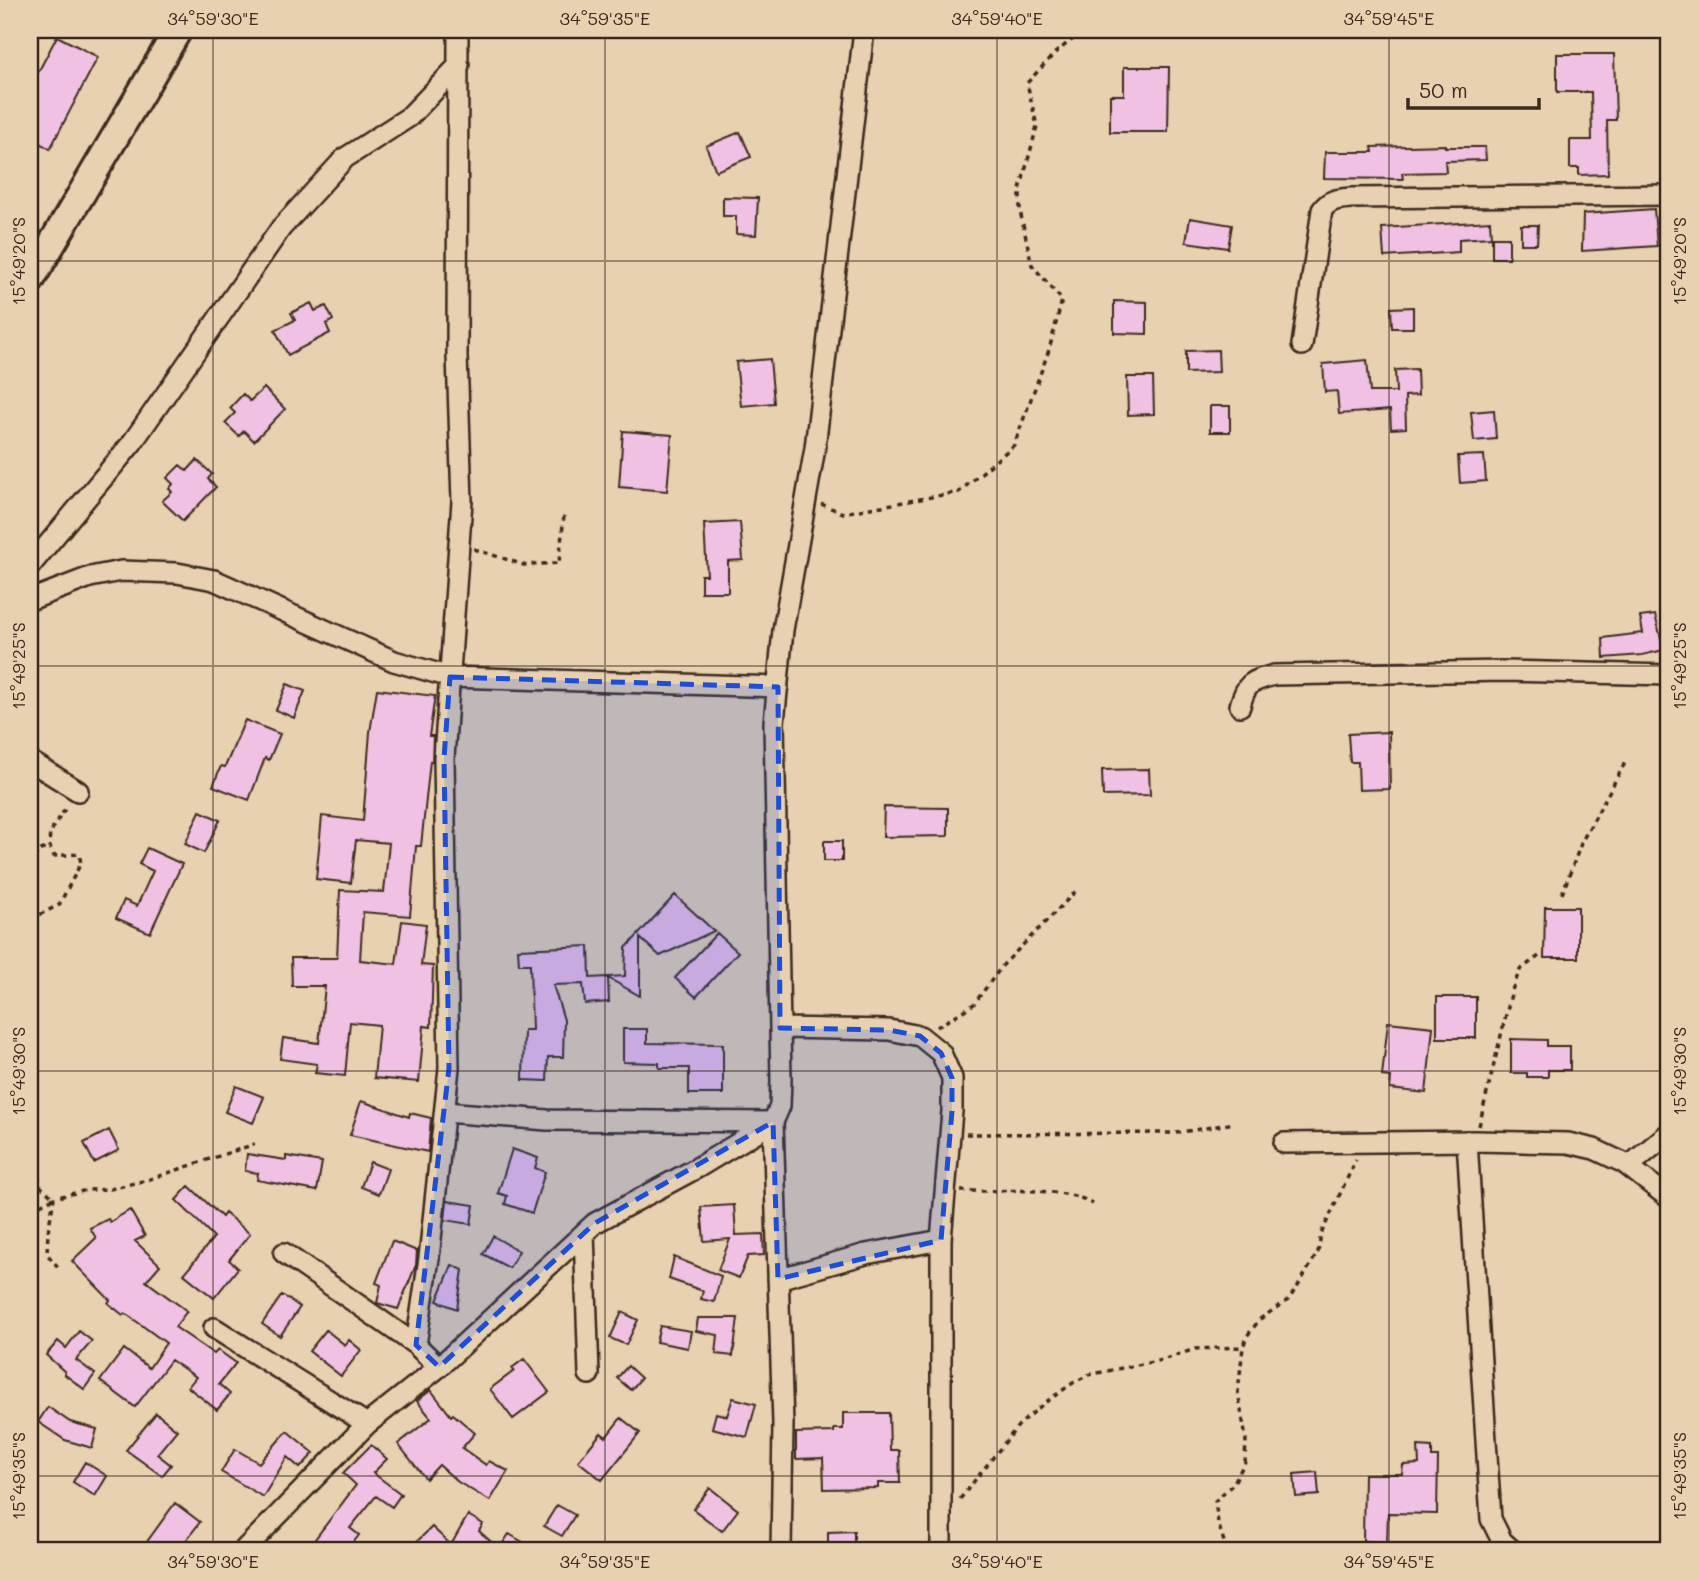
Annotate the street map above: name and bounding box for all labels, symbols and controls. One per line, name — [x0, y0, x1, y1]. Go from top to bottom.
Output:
text: 34°59'30"E — [167, 6, 259, 30]
text: 34°59'35"E — [560, 6, 650, 30]
text: 34°59'40"E — [951, 6, 1043, 30]
text: 34°59'45"E — [1344, 6, 1434, 30]
scale bar — [1408, 66, 1540, 110]
text: 50 m — [1419, 76, 1468, 103]
text: 15°49'20"S — [6, 217, 30, 305]
text: 15°49'20"S — [1667, 217, 1691, 305]
text: 15°49'25"S — [6, 622, 30, 710]
text: 15°49'25"S — [1667, 622, 1691, 710]
text: 15°49'30"S — [6, 1027, 30, 1115]
text: 15°49'30"S — [1667, 1027, 1691, 1115]
text: 15°49'35"S — [6, 1432, 30, 1520]
text: 15°49'35"S — [1667, 1432, 1691, 1520]
text: 34°59'30"E — [167, 1549, 259, 1573]
text: 34°59'35"E — [560, 1549, 650, 1573]
text: 34°59'40"E — [951, 1549, 1043, 1573]
text: 34°59'45"E — [1344, 1549, 1434, 1573]

